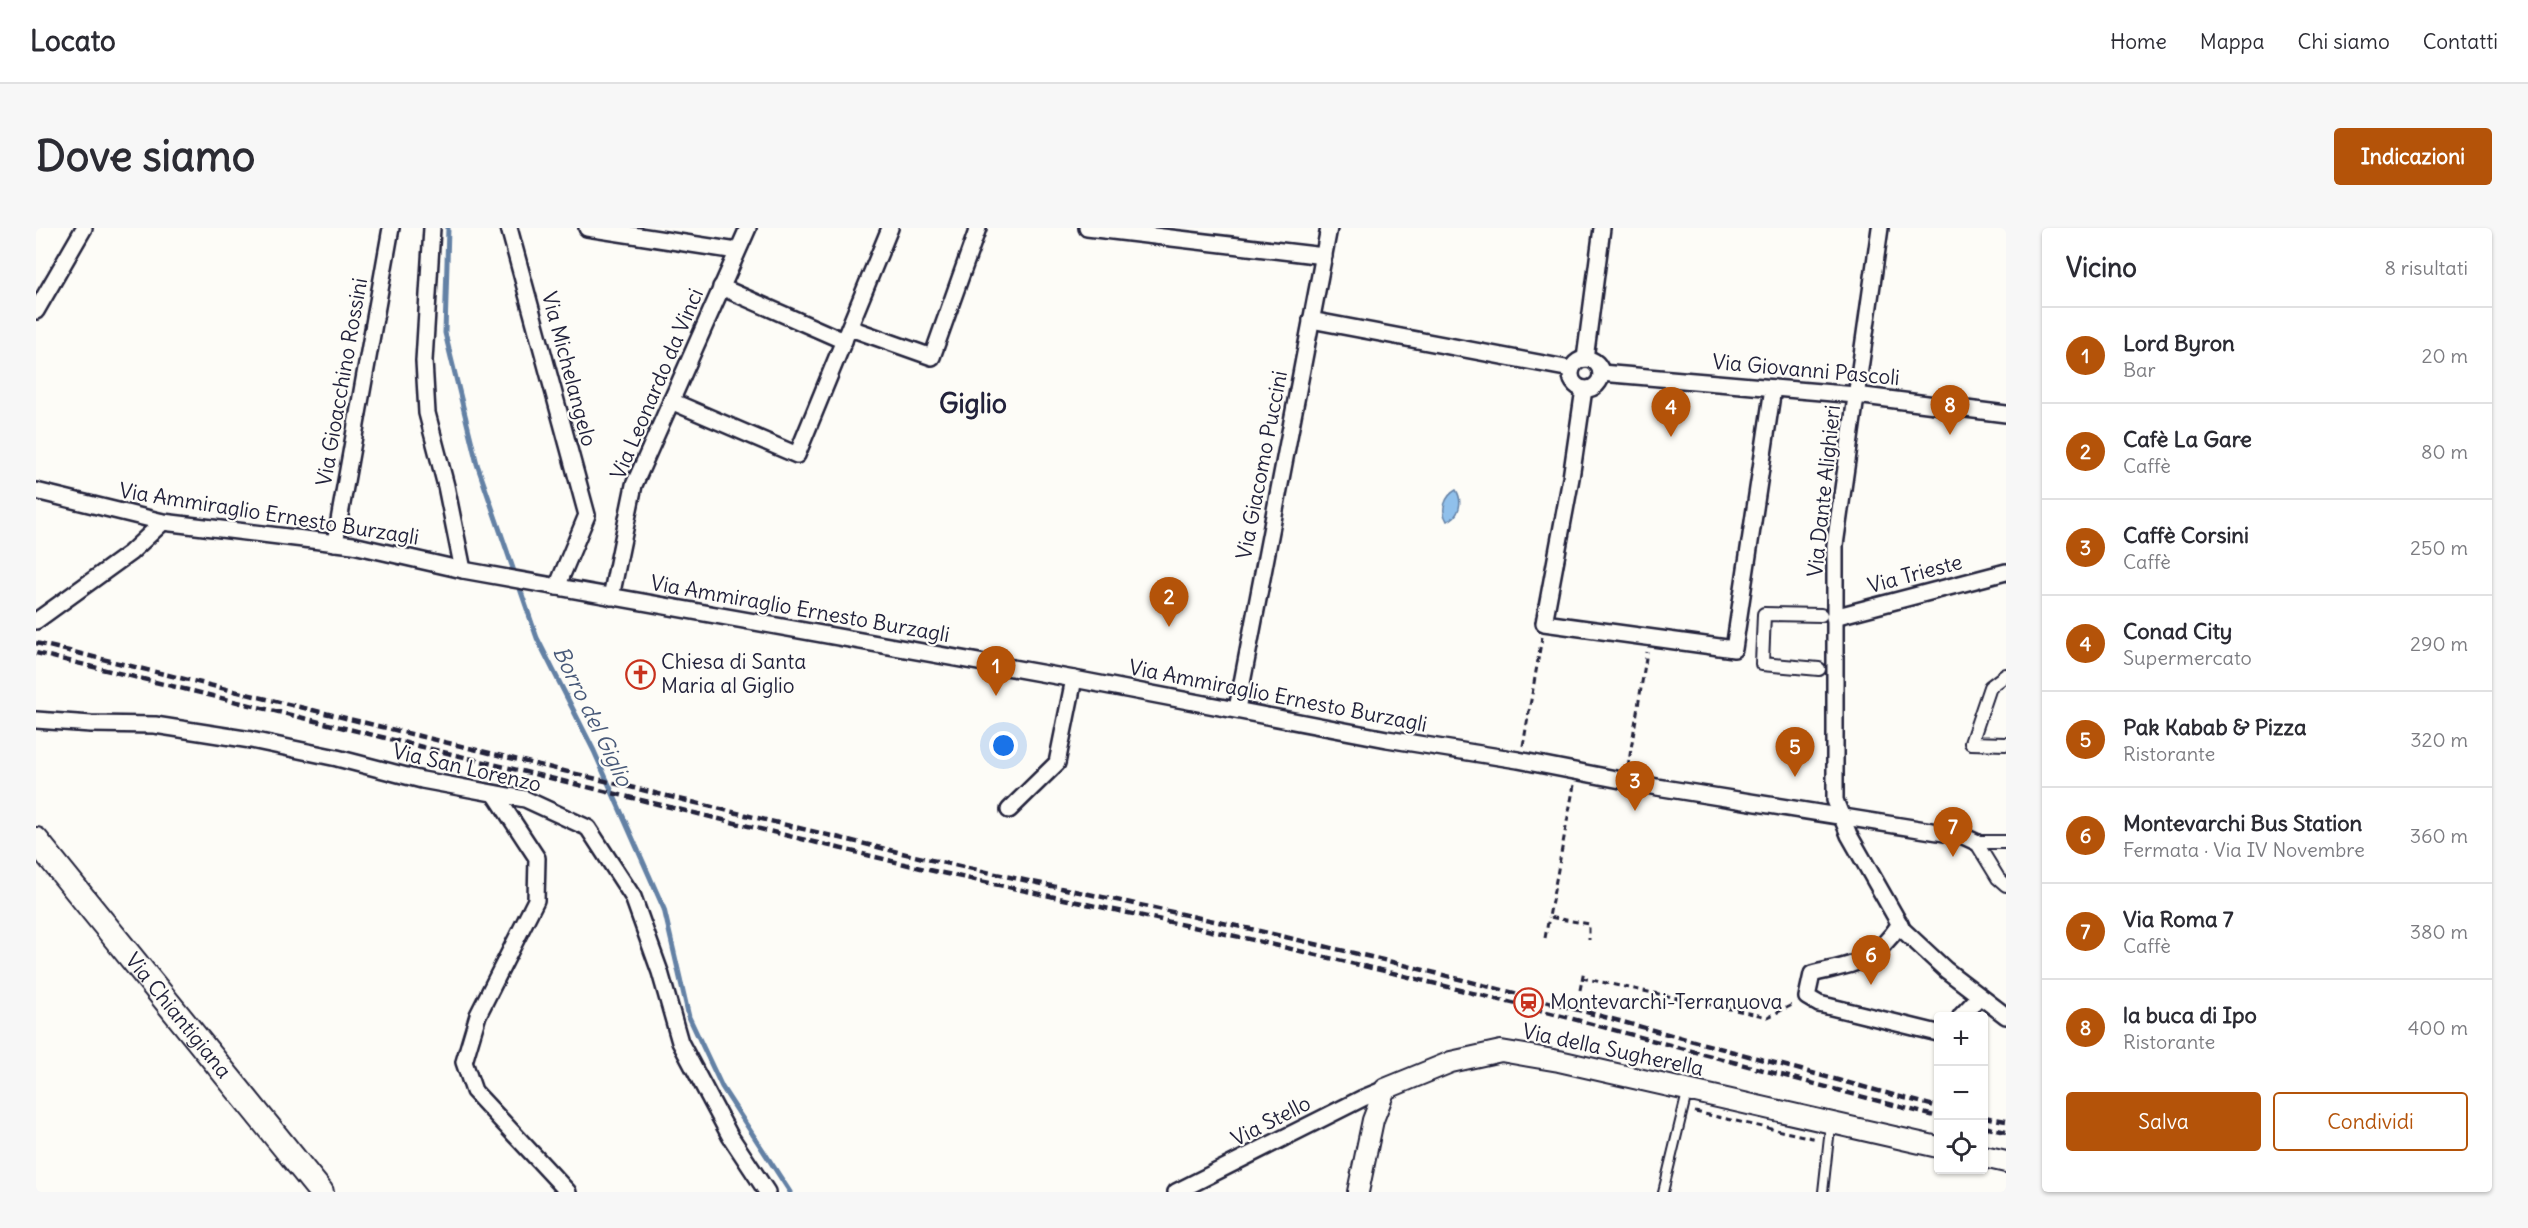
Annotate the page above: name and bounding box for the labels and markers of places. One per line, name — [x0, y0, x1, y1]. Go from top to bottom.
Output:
pin: 8 — [1930, 386, 1970, 435]
pin: 4 — [1652, 388, 1690, 437]
pin: 2 — [1150, 578, 1188, 627]
pin: 1 — [976, 646, 1016, 696]
place label: Chiesa di Santa Maria al Giglio — [661, 648, 806, 699]
church icon: Chiesa di Santa Maria al Giglio — [624, 658, 656, 690]
pin: 5 — [1776, 728, 1814, 777]
pin: 3 — [1616, 762, 1654, 811]
pin: 7 — [1934, 808, 1972, 857]
pin: 6 — [1852, 936, 1890, 985]
station icon: Montevarchi-Terranuova — [1513, 986, 1545, 1018]
place label: Montevarchi-Terranuova — [1550, 988, 1782, 1015]

